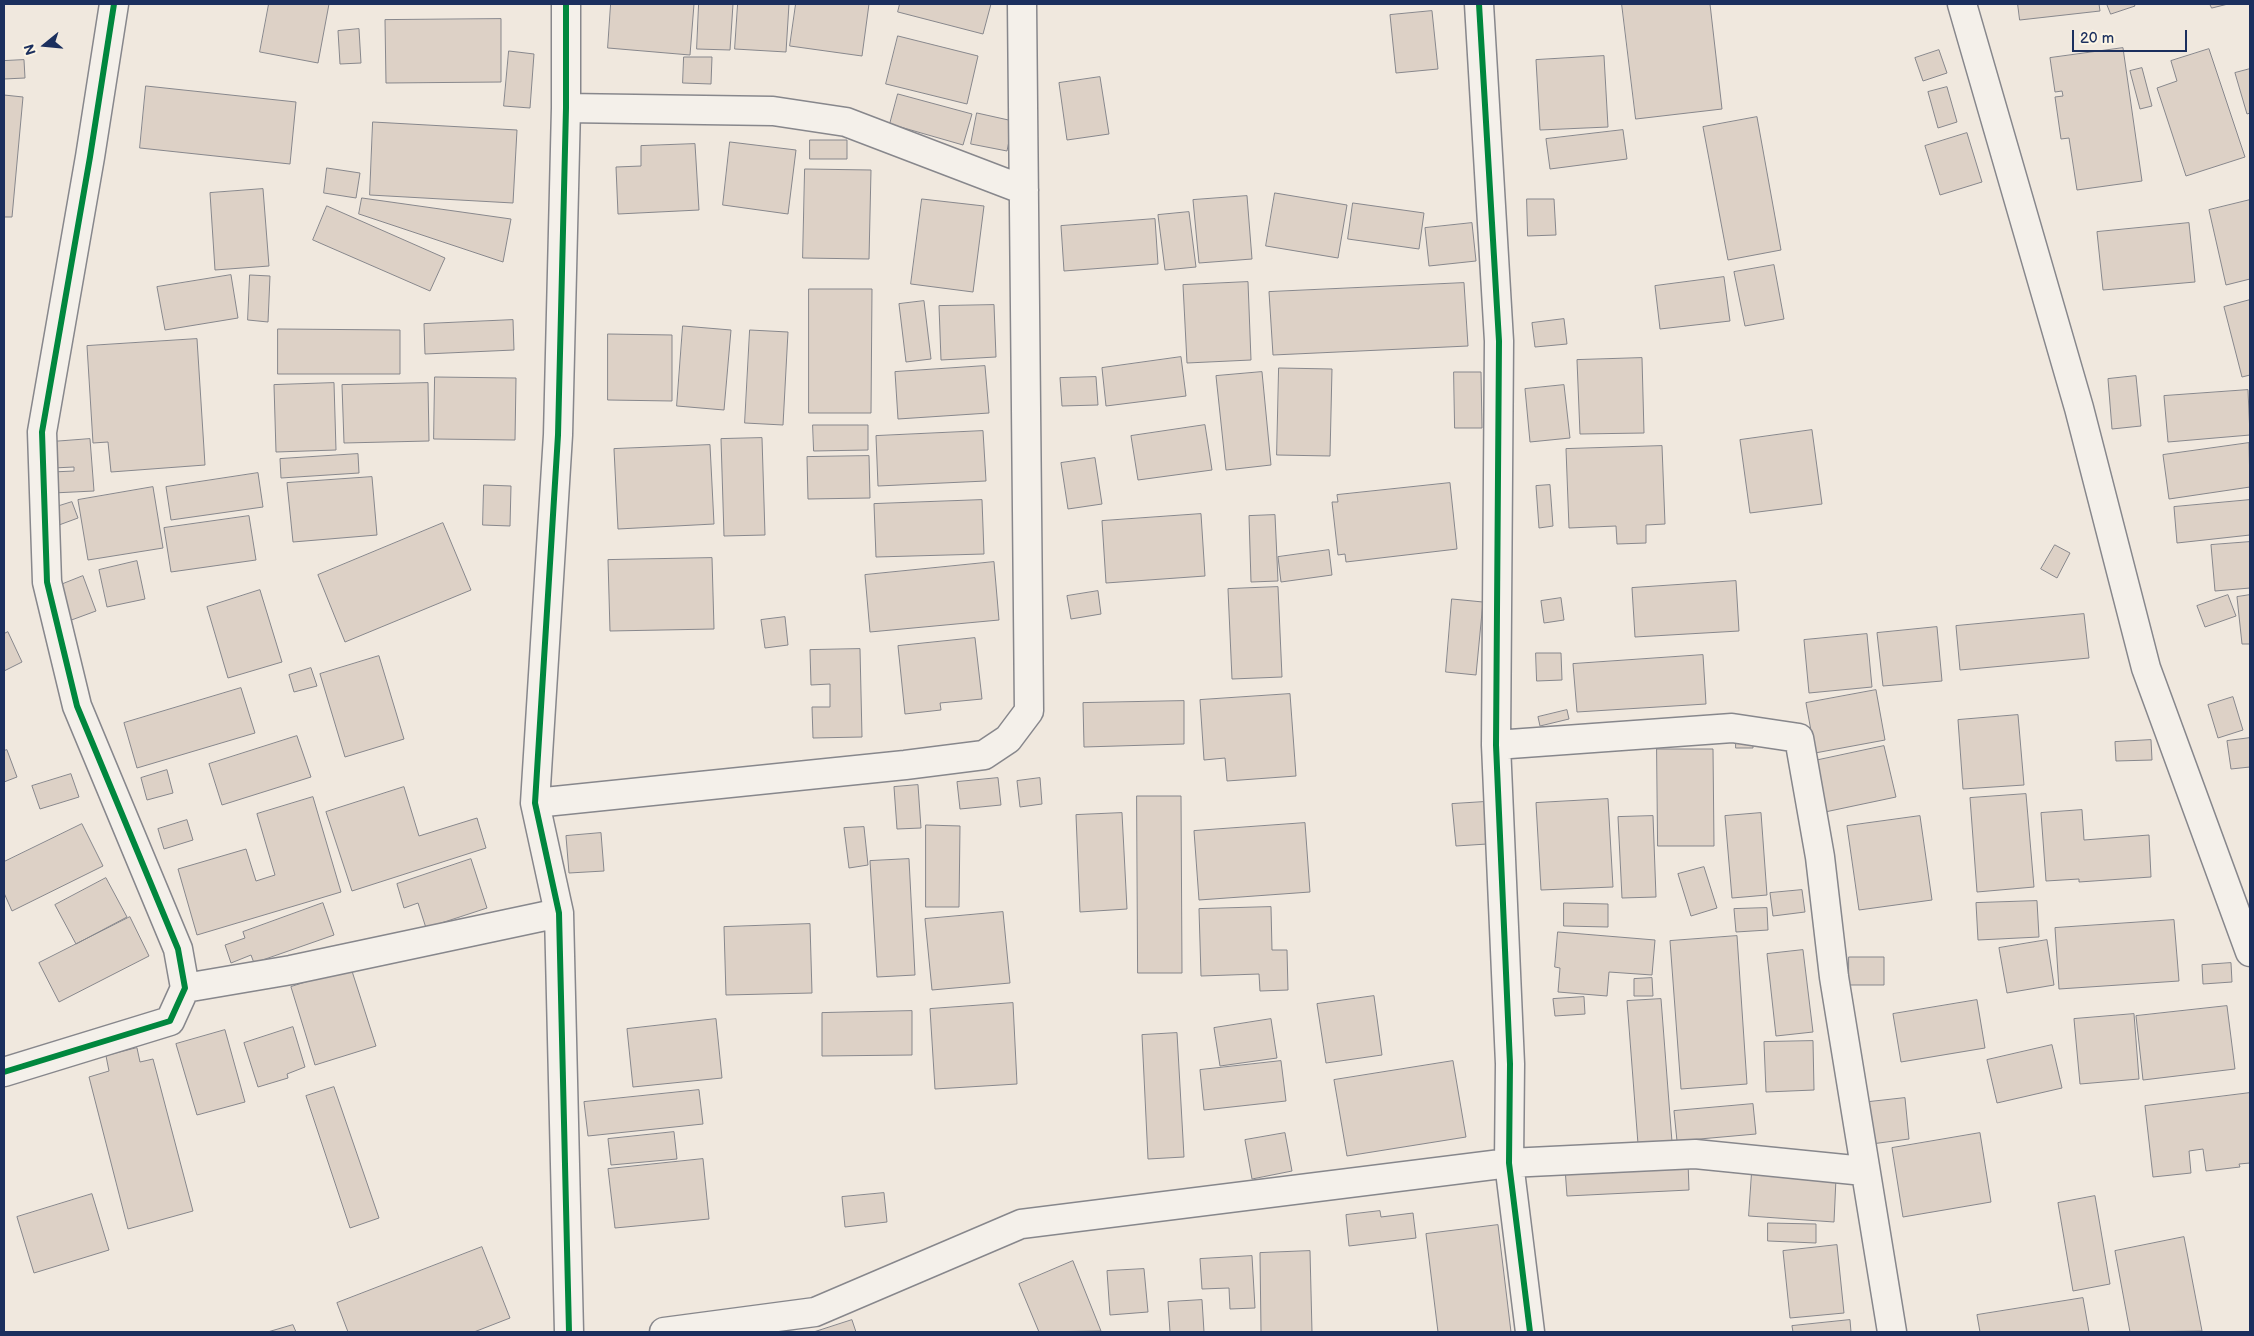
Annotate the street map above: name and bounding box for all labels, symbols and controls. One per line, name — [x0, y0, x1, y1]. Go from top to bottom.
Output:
north arrow — [20, 20, 70, 70]
scale bar — [2074, 20, 2189, 52]
text: 20 m — [2080, 29, 2114, 48]
text: N — [21, 42, 40, 57]

